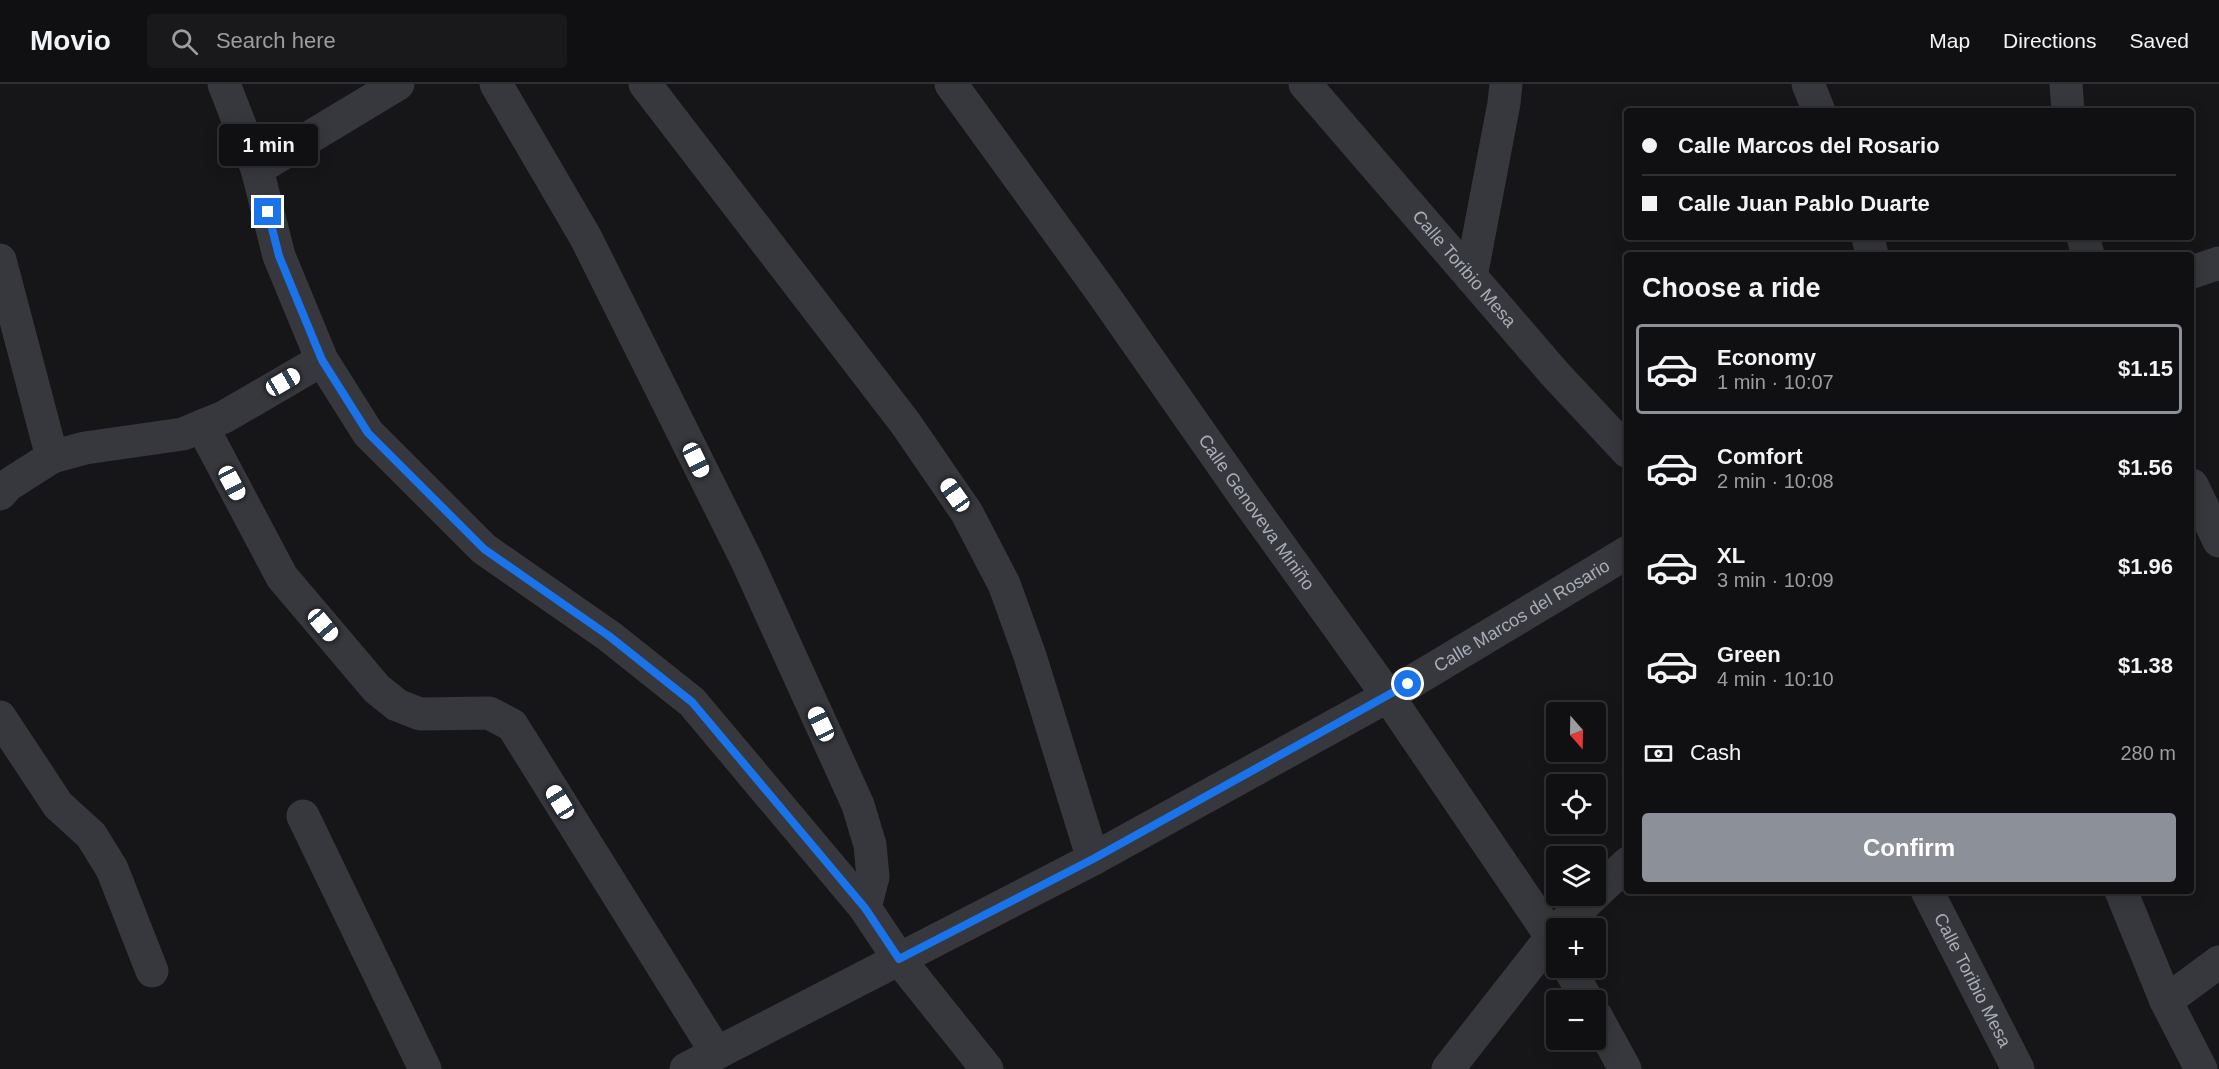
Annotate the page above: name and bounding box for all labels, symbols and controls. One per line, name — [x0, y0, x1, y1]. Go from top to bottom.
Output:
search box — [147, 14, 567, 68]
text: Movio — [30, 25, 111, 56]
icon: search — [168, 25, 201, 58]
text: Search here — [216, 28, 336, 53]
text: Map — [1929, 29, 1970, 52]
text: Directions — [2003, 29, 2096, 52]
text: Saved — [2129, 29, 2189, 52]
callout: 1 min — [218, 125, 318, 167]
text: Calle Marcos del Rosario — [1678, 133, 1940, 158]
text: 1 min — [242, 134, 295, 156]
text: Calle Juan Pablo Duarte — [1678, 191, 1930, 216]
route end — [254, 198, 281, 225]
street label: Calle Toribio Mesa — [1408, 206, 1521, 332]
text: Choose a ride — [1642, 273, 1821, 303]
icon: car — [1645, 342, 1699, 396]
text: Economy — [1717, 345, 1816, 370]
text: $1.15 — [2118, 356, 2173, 381]
car — [263, 365, 303, 399]
text: 1 min · 10:07 — [1717, 371, 1834, 393]
street label: Calle Genoveva Miniño — [1194, 431, 1319, 594]
car — [680, 440, 712, 480]
icon: car — [1645, 441, 1699, 495]
text: Comfort — [1717, 444, 1803, 469]
text: $1.56 — [2118, 455, 2173, 480]
car — [216, 463, 248, 503]
text: 2 min · 10:08 — [1717, 470, 1834, 492]
car — [937, 475, 973, 515]
icon: car — [1645, 540, 1699, 594]
text: XL — [1717, 543, 1745, 568]
text: $1.96 — [2118, 554, 2173, 579]
street label: Calle Marcos del Rosario — [1430, 555, 1613, 676]
text: 3 min · 10:09 — [1717, 569, 1834, 591]
car — [305, 605, 341, 645]
icon: car — [1645, 639, 1699, 693]
text: Green — [1717, 642, 1781, 667]
text: $1.38 — [2118, 653, 2173, 678]
text: 4 min · 10:10 — [1717, 668, 1834, 690]
route start — [1394, 670, 1421, 697]
north arrow — [1546, 702, 1606, 762]
map controls — [1546, 702, 1606, 1050]
car — [805, 704, 837, 744]
icon: cash — [1642, 737, 1675, 770]
text: Cash — [1690, 740, 1741, 765]
text: 280 m — [2120, 742, 2176, 764]
button: locate — [1546, 774, 1606, 834]
car — [543, 782, 577, 822]
button: Confirm — [1642, 813, 2176, 882]
button: layers — [1546, 846, 1606, 906]
street label: Calle Toribio Mesa — [1930, 910, 2016, 1051]
button: + — [1546, 918, 1606, 978]
button: − — [1546, 990, 1606, 1050]

